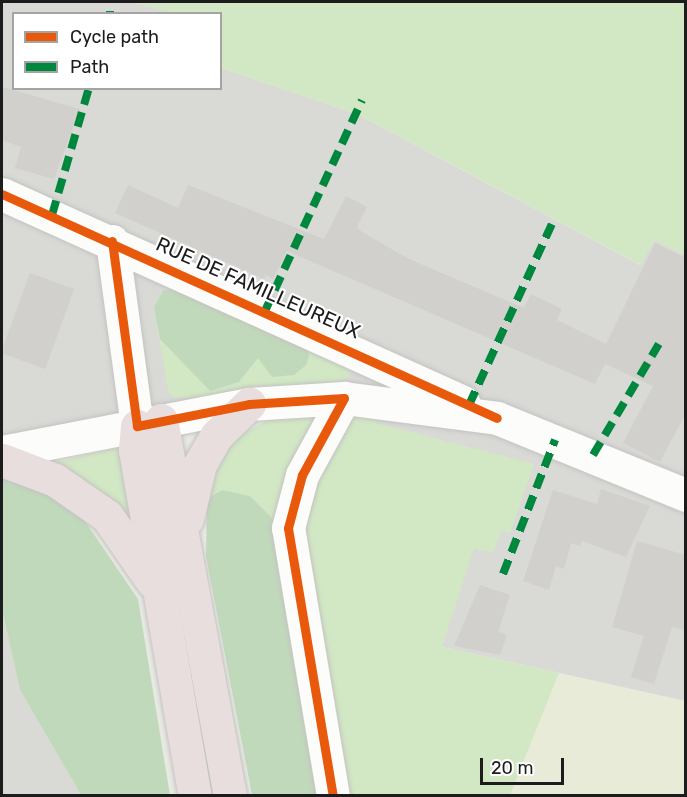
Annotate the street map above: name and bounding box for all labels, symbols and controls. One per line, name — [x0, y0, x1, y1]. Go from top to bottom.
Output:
legend — [12, 12, 222, 90]
text: Cycle path — [70, 26, 159, 48]
text: Path — [70, 56, 109, 78]
street label: RUE DE FAMILLEUREUX — [152, 232, 364, 344]
scale bar — [483, 746, 567, 784]
text: 20 m — [491, 757, 533, 779]

